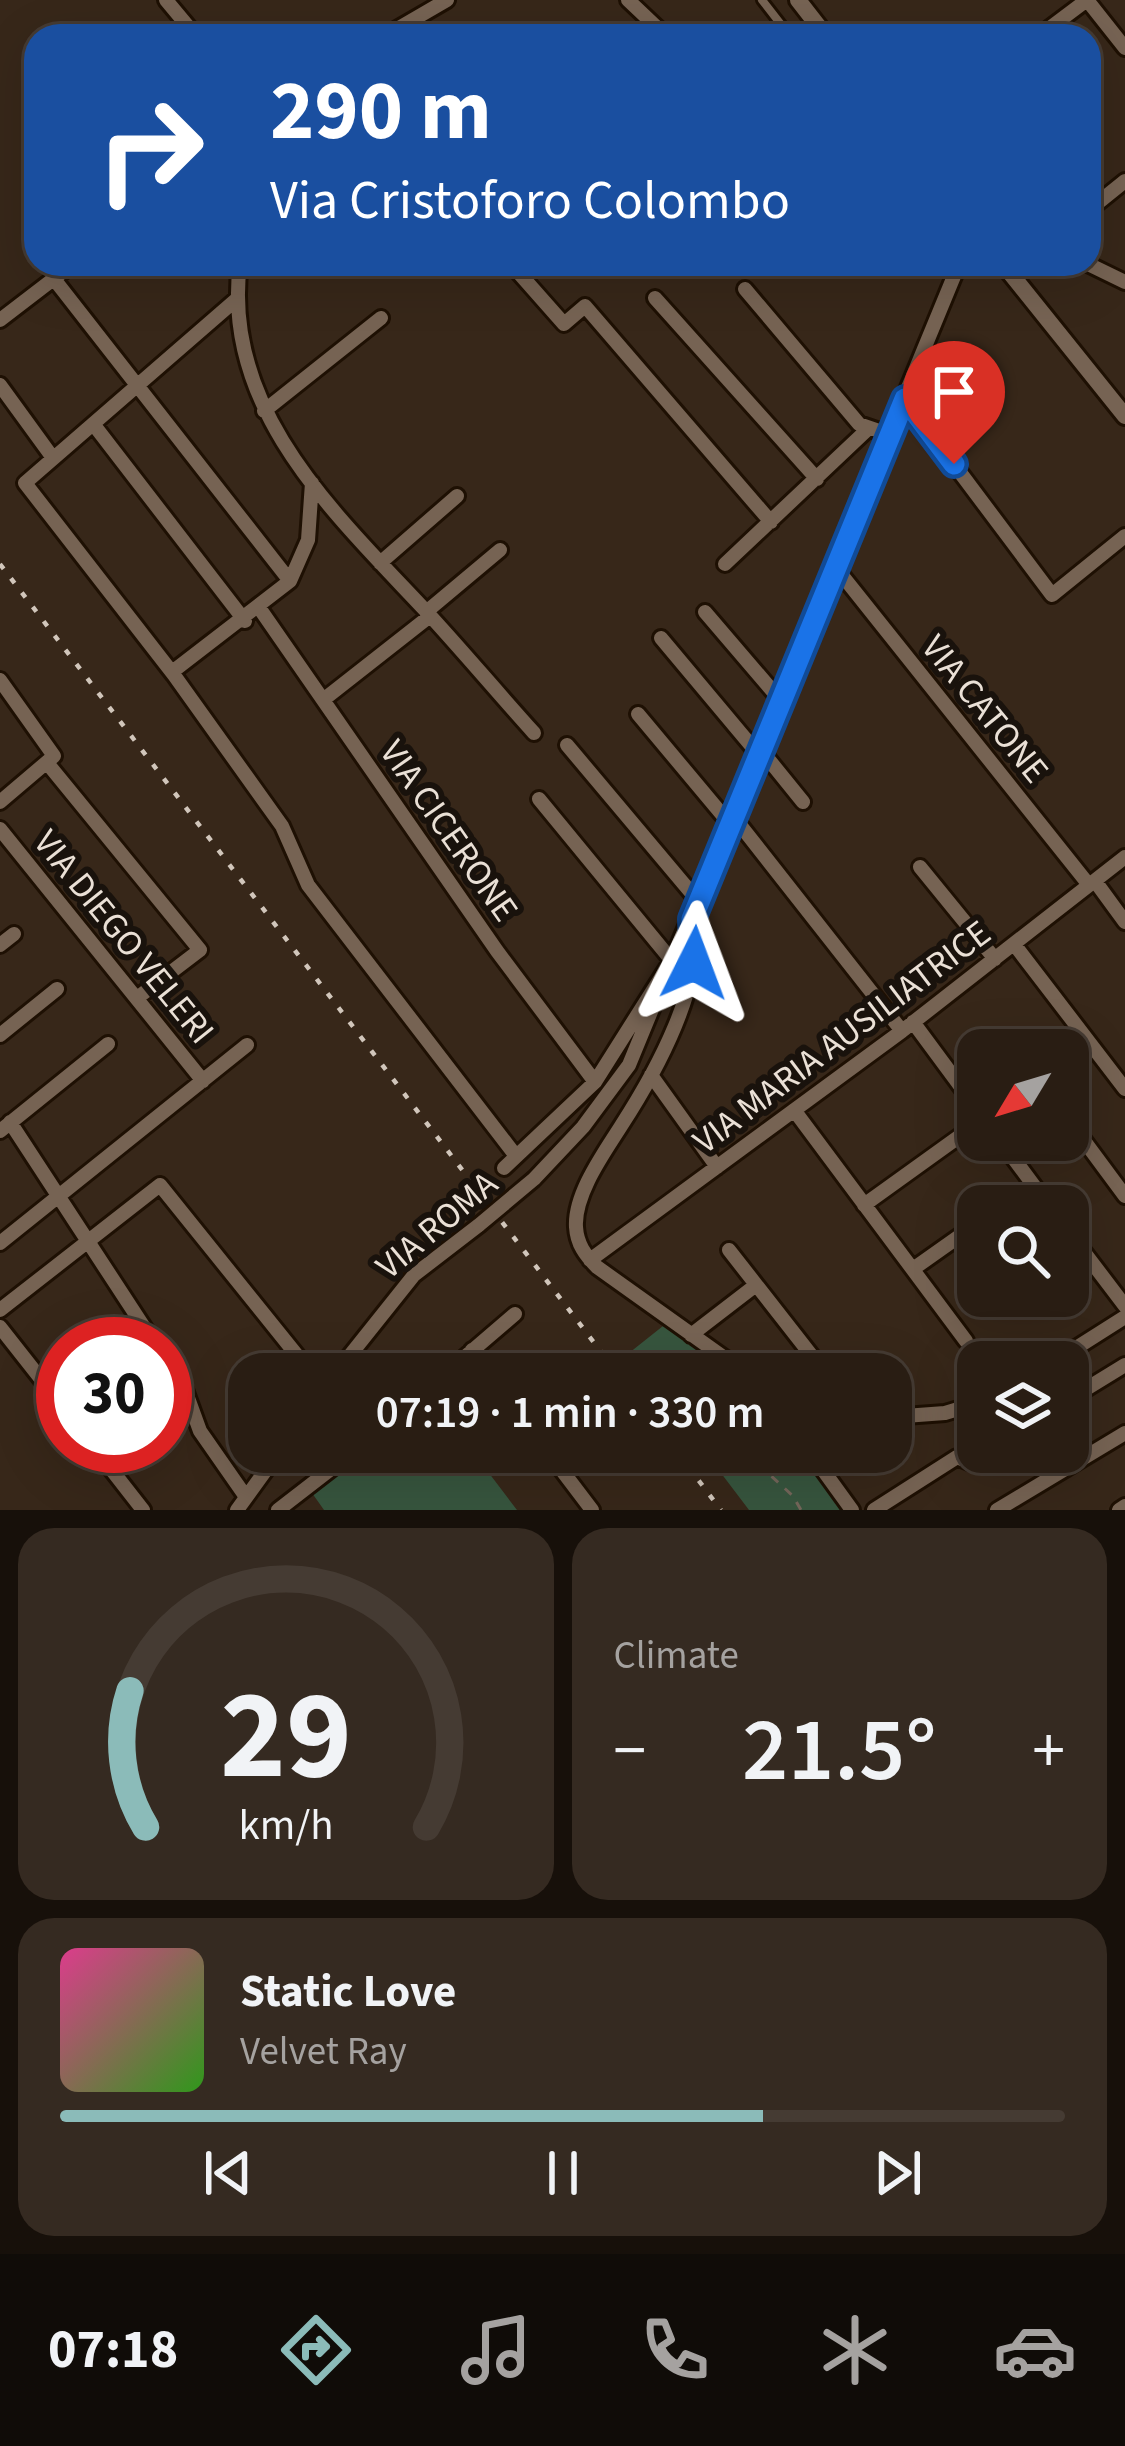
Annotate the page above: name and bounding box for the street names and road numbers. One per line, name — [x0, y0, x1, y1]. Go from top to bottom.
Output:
street label: VIA CATONE — [909, 624, 1061, 794]
street label: VIA CICERONE — [367, 730, 530, 932]
street label: VIA DIEGO VELERI — [21, 819, 226, 1055]
street label: VIA MARIA AUSILIATRICE — [682, 908, 1001, 1166]
street label: VIA ROMA — [365, 1159, 509, 1291]

